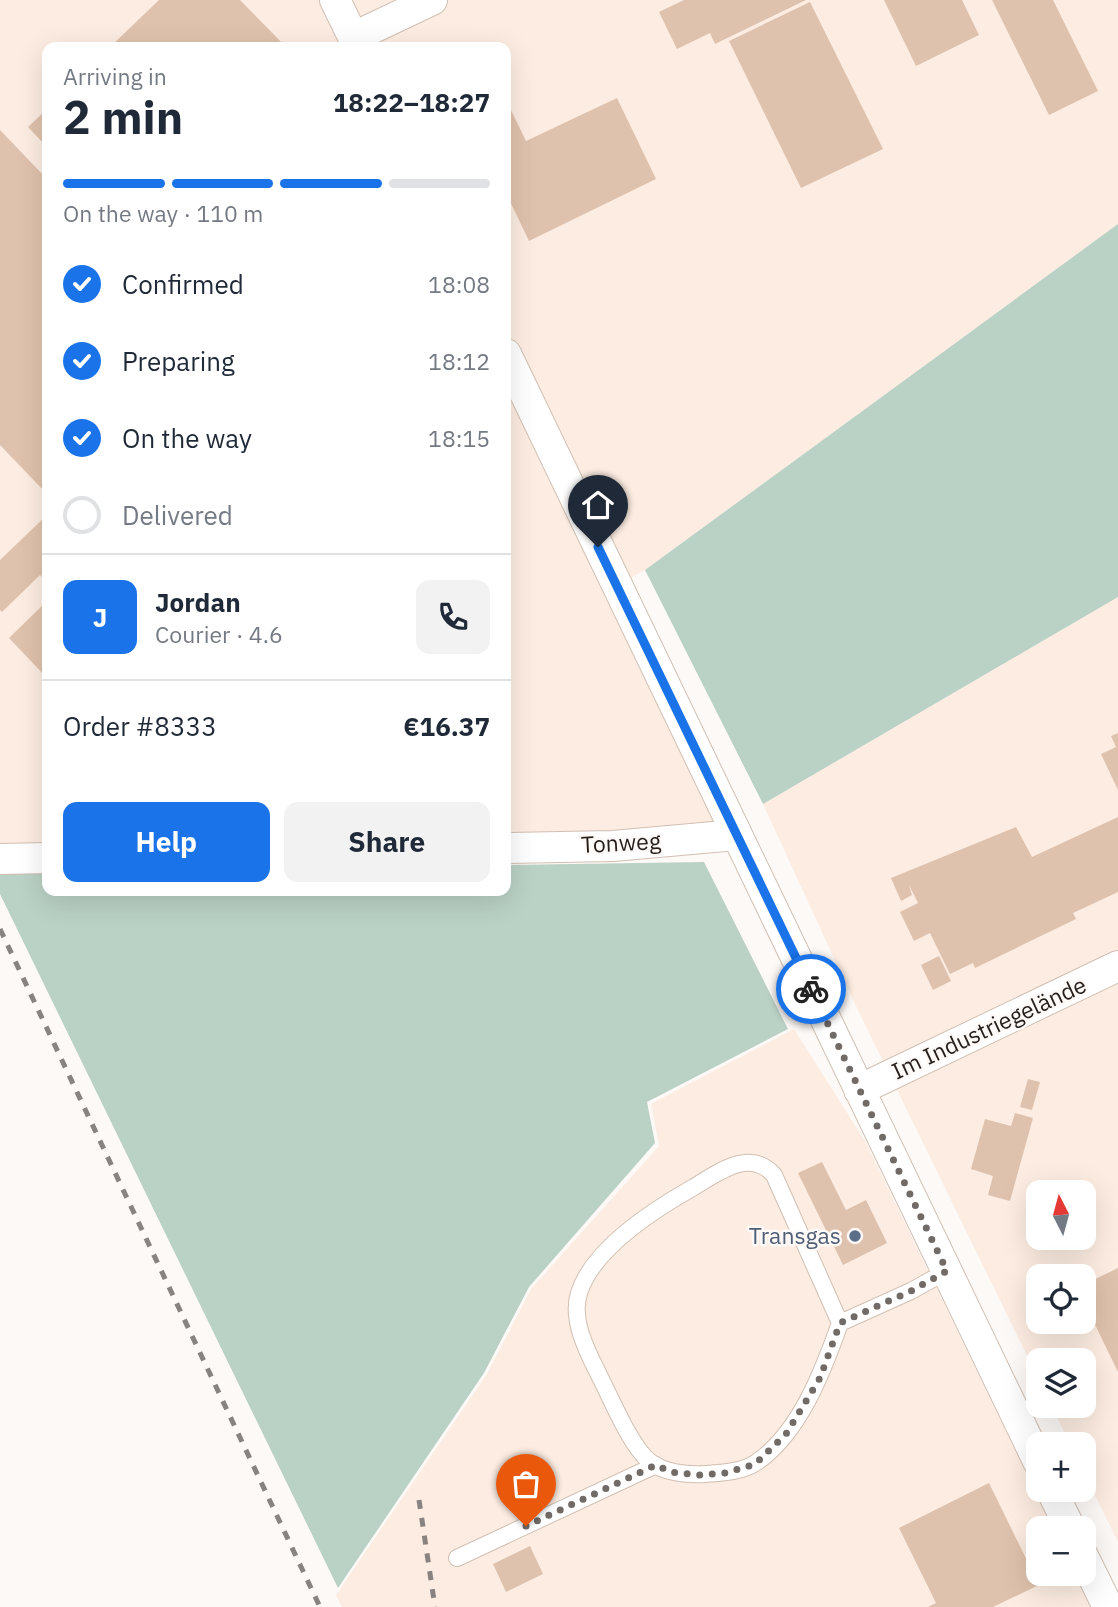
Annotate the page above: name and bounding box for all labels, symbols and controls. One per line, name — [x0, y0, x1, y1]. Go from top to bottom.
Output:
text: Arriving in — [63, 61, 167, 91]
text: 18:22–18:27 — [333, 85, 490, 119]
text: 2 min — [63, 87, 183, 147]
text: On the way · 110 m — [63, 198, 263, 228]
icon: check — [63, 265, 101, 303]
text: Confirmed — [122, 267, 244, 301]
text: 18:08 — [428, 269, 490, 299]
icon: check — [63, 342, 101, 380]
text: Preparing — [122, 344, 235, 378]
text: 18:12 — [428, 346, 490, 376]
icon: check — [63, 419, 101, 457]
text: On the way — [122, 421, 252, 455]
text: 18:15 — [428, 423, 490, 453]
pin — [568, 475, 628, 547]
icon: home — [579, 486, 617, 524]
text: Delivered — [122, 498, 233, 532]
button: phone — [416, 580, 490, 654]
text: Jordan — [155, 585, 241, 619]
text: J — [93, 600, 107, 634]
text: Courier · 4.6 — [155, 619, 283, 649]
text: Order #8333 — [63, 709, 217, 743]
text: €16.37 — [403, 709, 490, 743]
button: Help — [63, 802, 270, 882]
button: Share — [284, 802, 490, 882]
street label: Tonweg — [580, 825, 662, 859]
courier — [776, 954, 846, 1024]
street label: Im Industriegelände — [886, 969, 1091, 1085]
icon: bike — [792, 970, 830, 1008]
north arrow — [1026, 1180, 1096, 1250]
map controls — [1026, 1180, 1096, 1586]
place label: Transgas — [749, 1220, 841, 1250]
marker: Transgas — [847, 1228, 863, 1244]
button: locate — [1026, 1264, 1096, 1334]
button: layers — [1026, 1348, 1096, 1418]
button: + — [1026, 1432, 1096, 1502]
pin — [496, 1454, 556, 1526]
icon: bag — [507, 1465, 545, 1503]
button: − — [1026, 1516, 1096, 1586]

